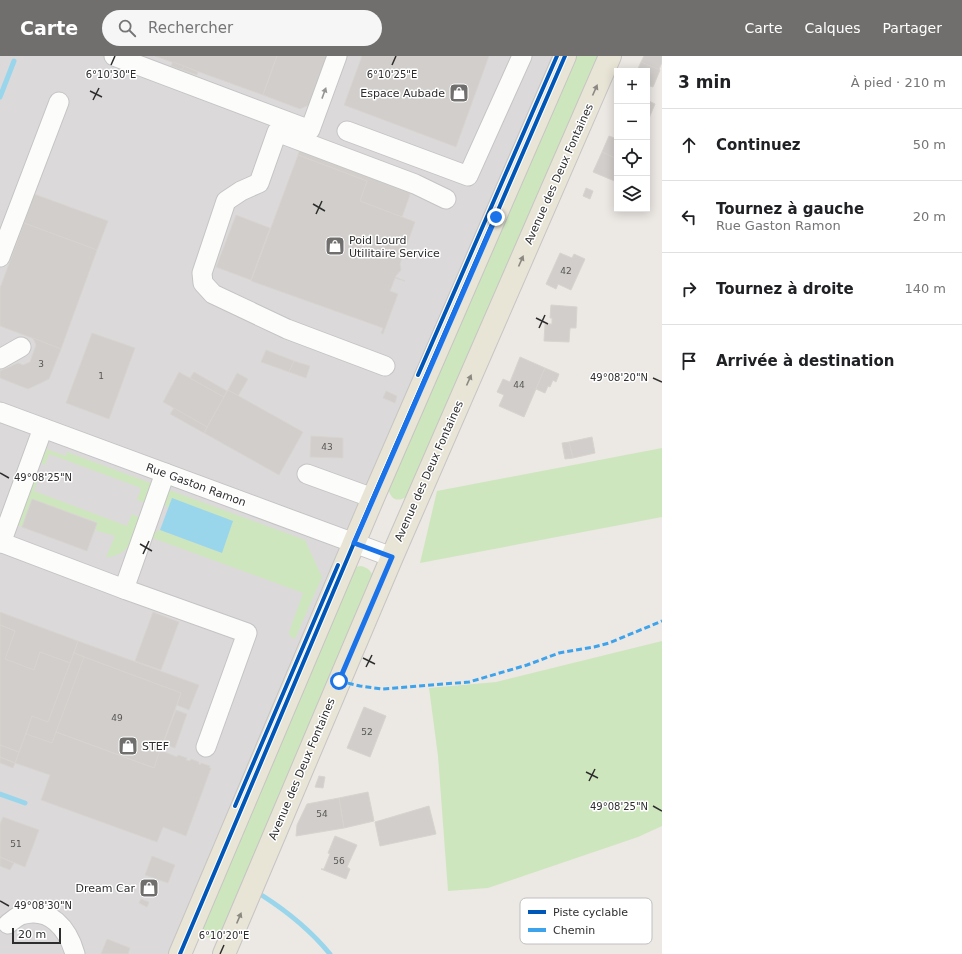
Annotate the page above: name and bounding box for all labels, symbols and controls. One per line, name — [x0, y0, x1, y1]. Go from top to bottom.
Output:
search box — [102, 10, 382, 46]
text: Carte — [20, 17, 78, 39]
icon: search — [116, 17, 138, 39]
text: Rechercher — [148, 19, 233, 37]
text: Carte — [744, 20, 783, 36]
text: Calques — [805, 20, 861, 36]
text: Partager — [883, 20, 942, 36]
map controls — [614, 68, 650, 212]
button: + — [614, 68, 650, 104]
text: 6°10'30"E — [86, 69, 136, 80]
text: 6°10'25"E — [367, 69, 417, 80]
text: 3 min — [678, 72, 731, 92]
text: À pied · 210 m — [851, 75, 946, 90]
shop icon: Espace Aubade — [448, 82, 470, 104]
one-way arrow — [593, 84, 599, 96]
one-way arrow — [321, 87, 327, 99]
place label: Espace Aubade — [360, 87, 445, 100]
street label: Avenue des Deux Fontaines — [522, 101, 596, 246]
button: − — [614, 104, 650, 140]
icon: ahead — [678, 134, 700, 156]
text: Continuez — [716, 136, 801, 154]
text: 50 m — [913, 137, 946, 152]
button: locate — [614, 140, 650, 176]
button: layers — [614, 176, 650, 212]
text: Tournez à gauche — [716, 200, 864, 218]
icon: left — [678, 206, 700, 228]
route end — [487, 208, 505, 226]
text: 20 m — [913, 209, 946, 224]
text: Rue Gaston Ramon — [716, 218, 841, 233]
place label: Poid Lourd Utilitaire Service — [349, 234, 440, 260]
shop icon: Poid Lourd Utilitaire Service — [324, 235, 346, 257]
one-way arrow — [518, 255, 524, 266]
house number: 42 — [560, 266, 572, 276]
icon: right — [678, 278, 700, 300]
text: Tournez à droite — [716, 280, 854, 298]
text: 140 m — [904, 281, 946, 296]
icon: arrive — [678, 350, 700, 372]
text: Arrivée à destination — [716, 352, 894, 370]
house number: 3 — [38, 359, 44, 369]
house number: 1 — [98, 371, 104, 381]
text: 49°08'20"N — [590, 372, 648, 383]
one-way arrow — [466, 373, 472, 385]
house number: 44 — [513, 380, 525, 390]
street label: Avenue des Deux Fontaines — [392, 398, 466, 543]
house number: 43 — [321, 442, 333, 452]
street label: Rue Gaston Ramon — [144, 461, 248, 509]
text: 49°08'25"N — [14, 472, 72, 483]
route start — [330, 672, 348, 690]
street label: Avenue des Deux Fontaines — [266, 696, 338, 842]
house number: 49 — [111, 713, 123, 723]
house number: 52 — [361, 727, 373, 737]
shop icon: STEF — [117, 735, 139, 757]
place label: STEF — [142, 740, 169, 753]
text: 49°08'25"N — [590, 801, 648, 812]
house number: 54 — [316, 809, 328, 819]
house number: 51 — [10, 839, 22, 849]
house number: 56 — [333, 856, 345, 866]
shop icon: Dream Car — [138, 877, 160, 899]
place label: Dream Car — [76, 882, 135, 895]
legend — [520, 898, 652, 944]
text: 49°08'30"N — [14, 900, 72, 911]
text: Piste cyclable — [553, 906, 628, 919]
one-way arrow — [236, 913, 242, 924]
text: Chemin — [553, 924, 595, 937]
scale bar — [12, 926, 61, 945]
text: 20 m — [18, 928, 46, 941]
text: 6°10'20"E — [199, 930, 249, 941]

